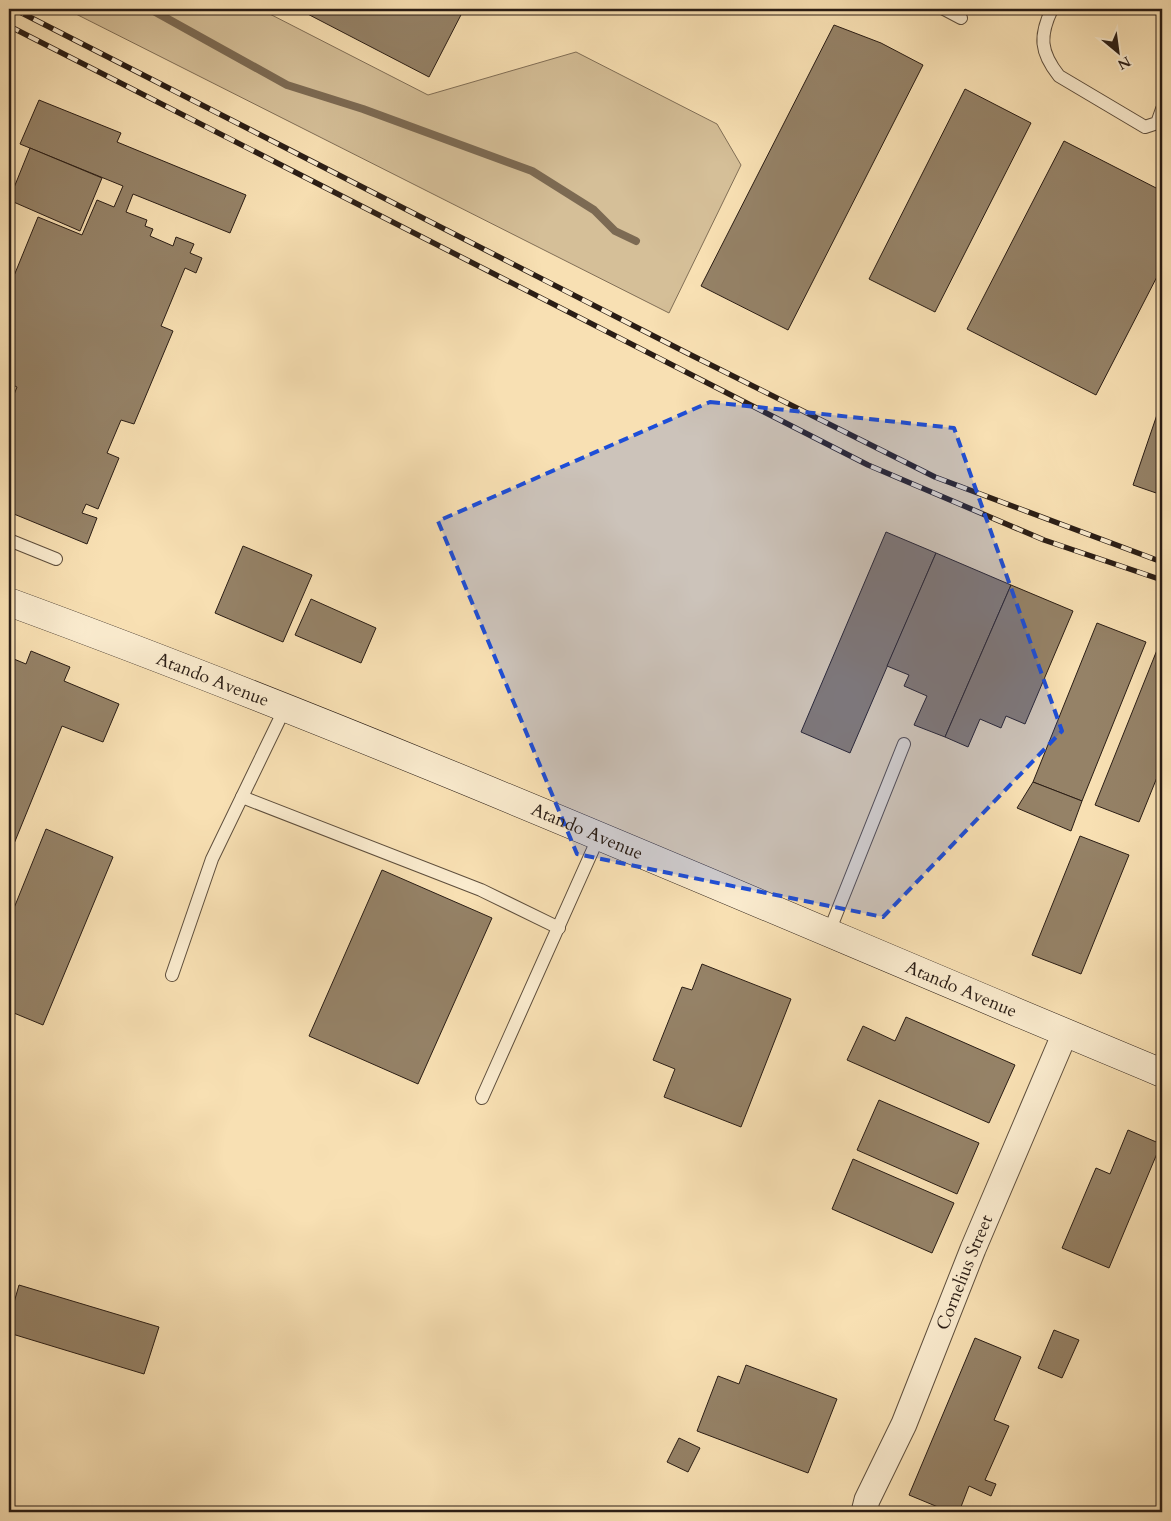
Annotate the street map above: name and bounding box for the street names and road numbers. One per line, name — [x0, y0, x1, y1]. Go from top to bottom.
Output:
street label: Atando Avenue — [153, 647, 273, 713]
street label: Atando Avenue — [527, 797, 647, 866]
street label: Atando Avenue — [901, 955, 1021, 1024]
street label: Cornelius Street — [930, 1211, 999, 1334]

